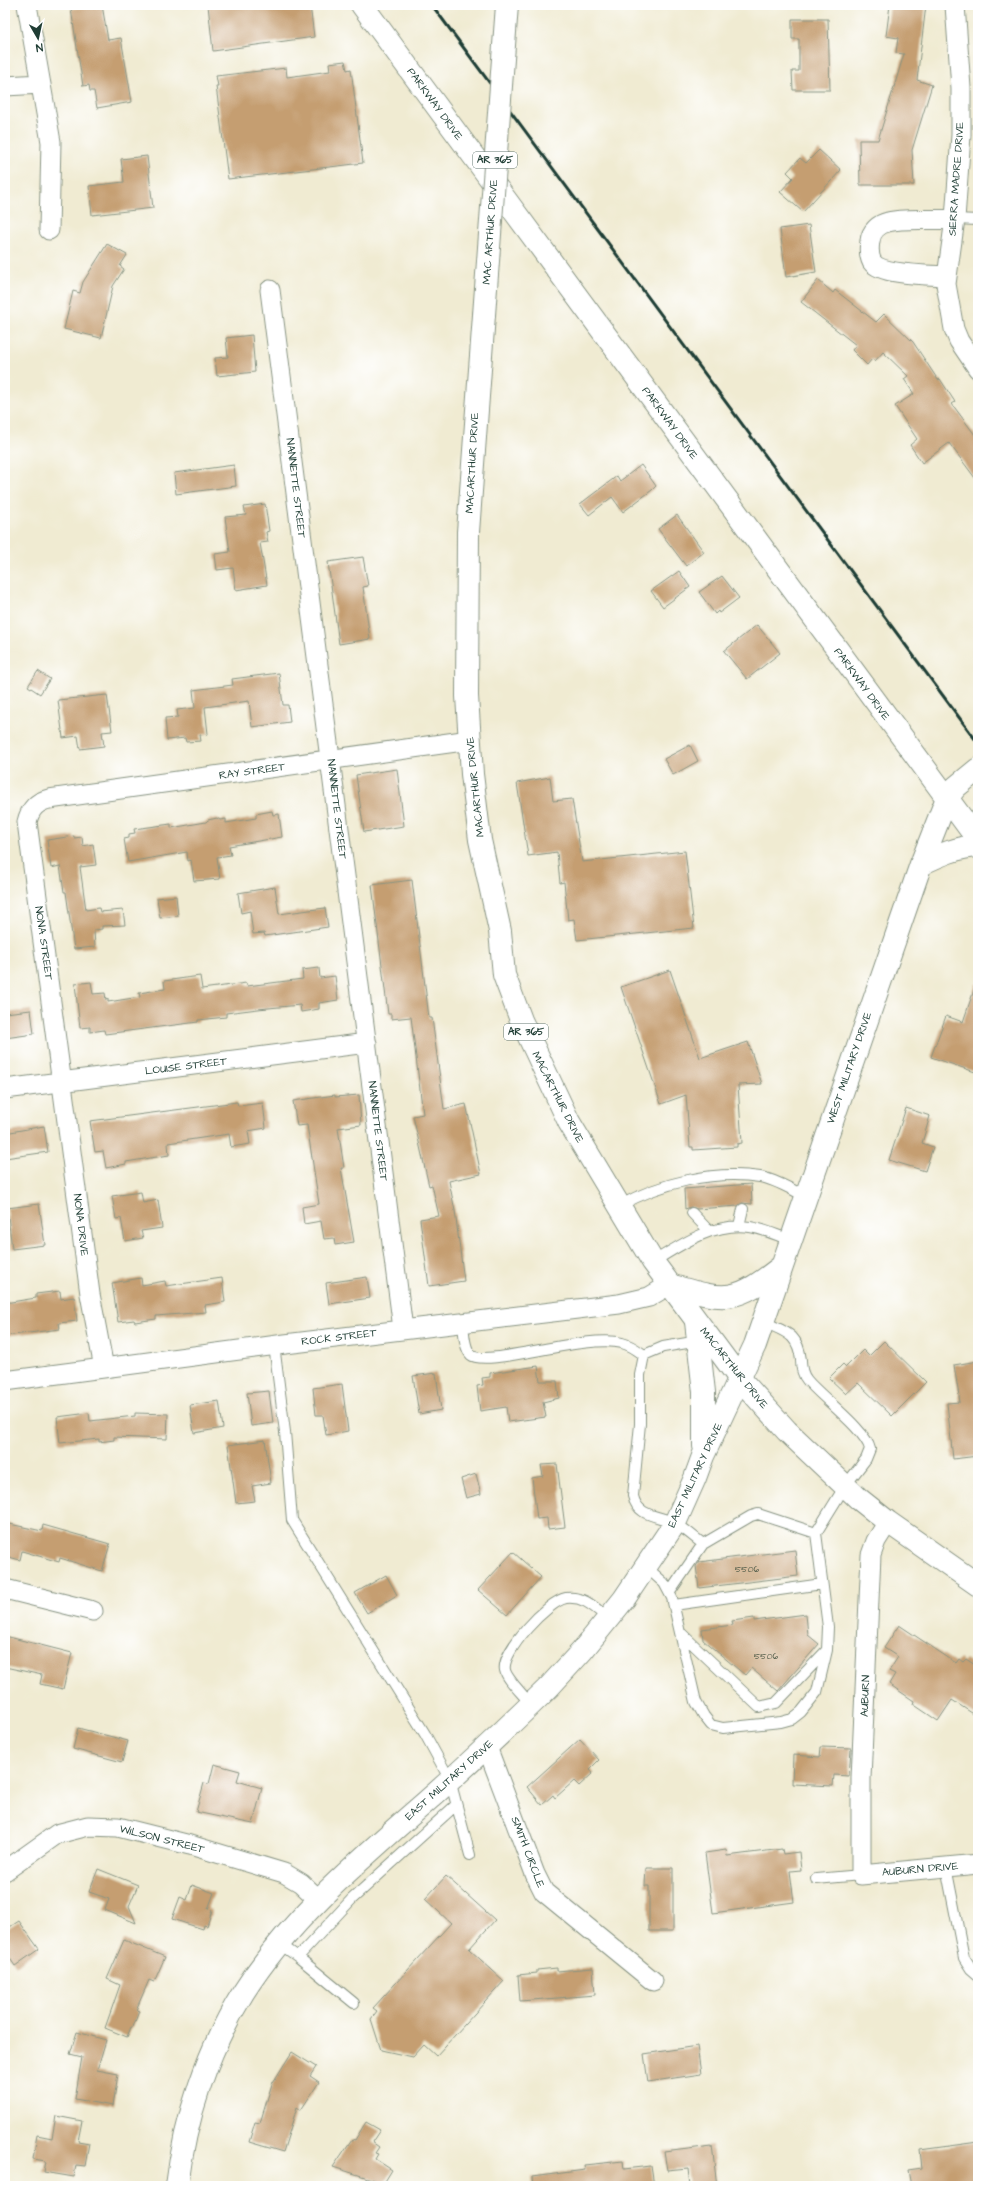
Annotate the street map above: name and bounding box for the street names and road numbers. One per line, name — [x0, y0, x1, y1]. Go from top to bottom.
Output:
street label: PARKWAY DRIVE — [404, 65, 467, 144]
street label: SIERRA MADRE DRIVE — [945, 121, 968, 237]
road number: AR 365 — [473, 152, 517, 168]
street label: MAC ARTHUR DRIVE — [479, 179, 501, 285]
street label: PARKWAY DRIVE — [639, 384, 702, 463]
street label: MACARTHUR DRIVE — [462, 412, 482, 514]
street label: NANNETTE STREET — [282, 437, 310, 539]
street label: PARKWAY DRIVE — [831, 645, 894, 724]
street label: MACARTHUR DRIVE — [462, 736, 488, 838]
street label: NANNETTE STREET — [323, 758, 351, 860]
street label: RAY STREET — [218, 759, 286, 783]
street label: NONA STREET — [31, 905, 57, 981]
street label: WEST MILITARY DRIVE — [823, 1010, 875, 1126]
road number: AR 365 — [504, 1024, 548, 1040]
street label: MACARTHUR DRIVE — [528, 1049, 588, 1146]
street label: LOUISE STREET — [144, 1054, 228, 1078]
street label: NANNETTE STREET — [364, 1080, 392, 1182]
street label: NONA DRIVE — [70, 1193, 92, 1257]
street label: MACARTHUR DRIVE — [696, 1324, 772, 1412]
street label: ROCK STREET — [301, 1325, 378, 1349]
street label: EAST MILITARY DRIVE — [664, 1420, 726, 1530]
street label: AUBURN — [857, 1675, 873, 1717]
street label: EAST MILITARY DRIVE — [402, 1736, 497, 1824]
street label: SMITH CIRCLE — [508, 1814, 549, 1890]
street label: WILSON STREET — [118, 1821, 206, 1857]
street label: AUBURN DRIVE — [881, 1858, 959, 1880]

